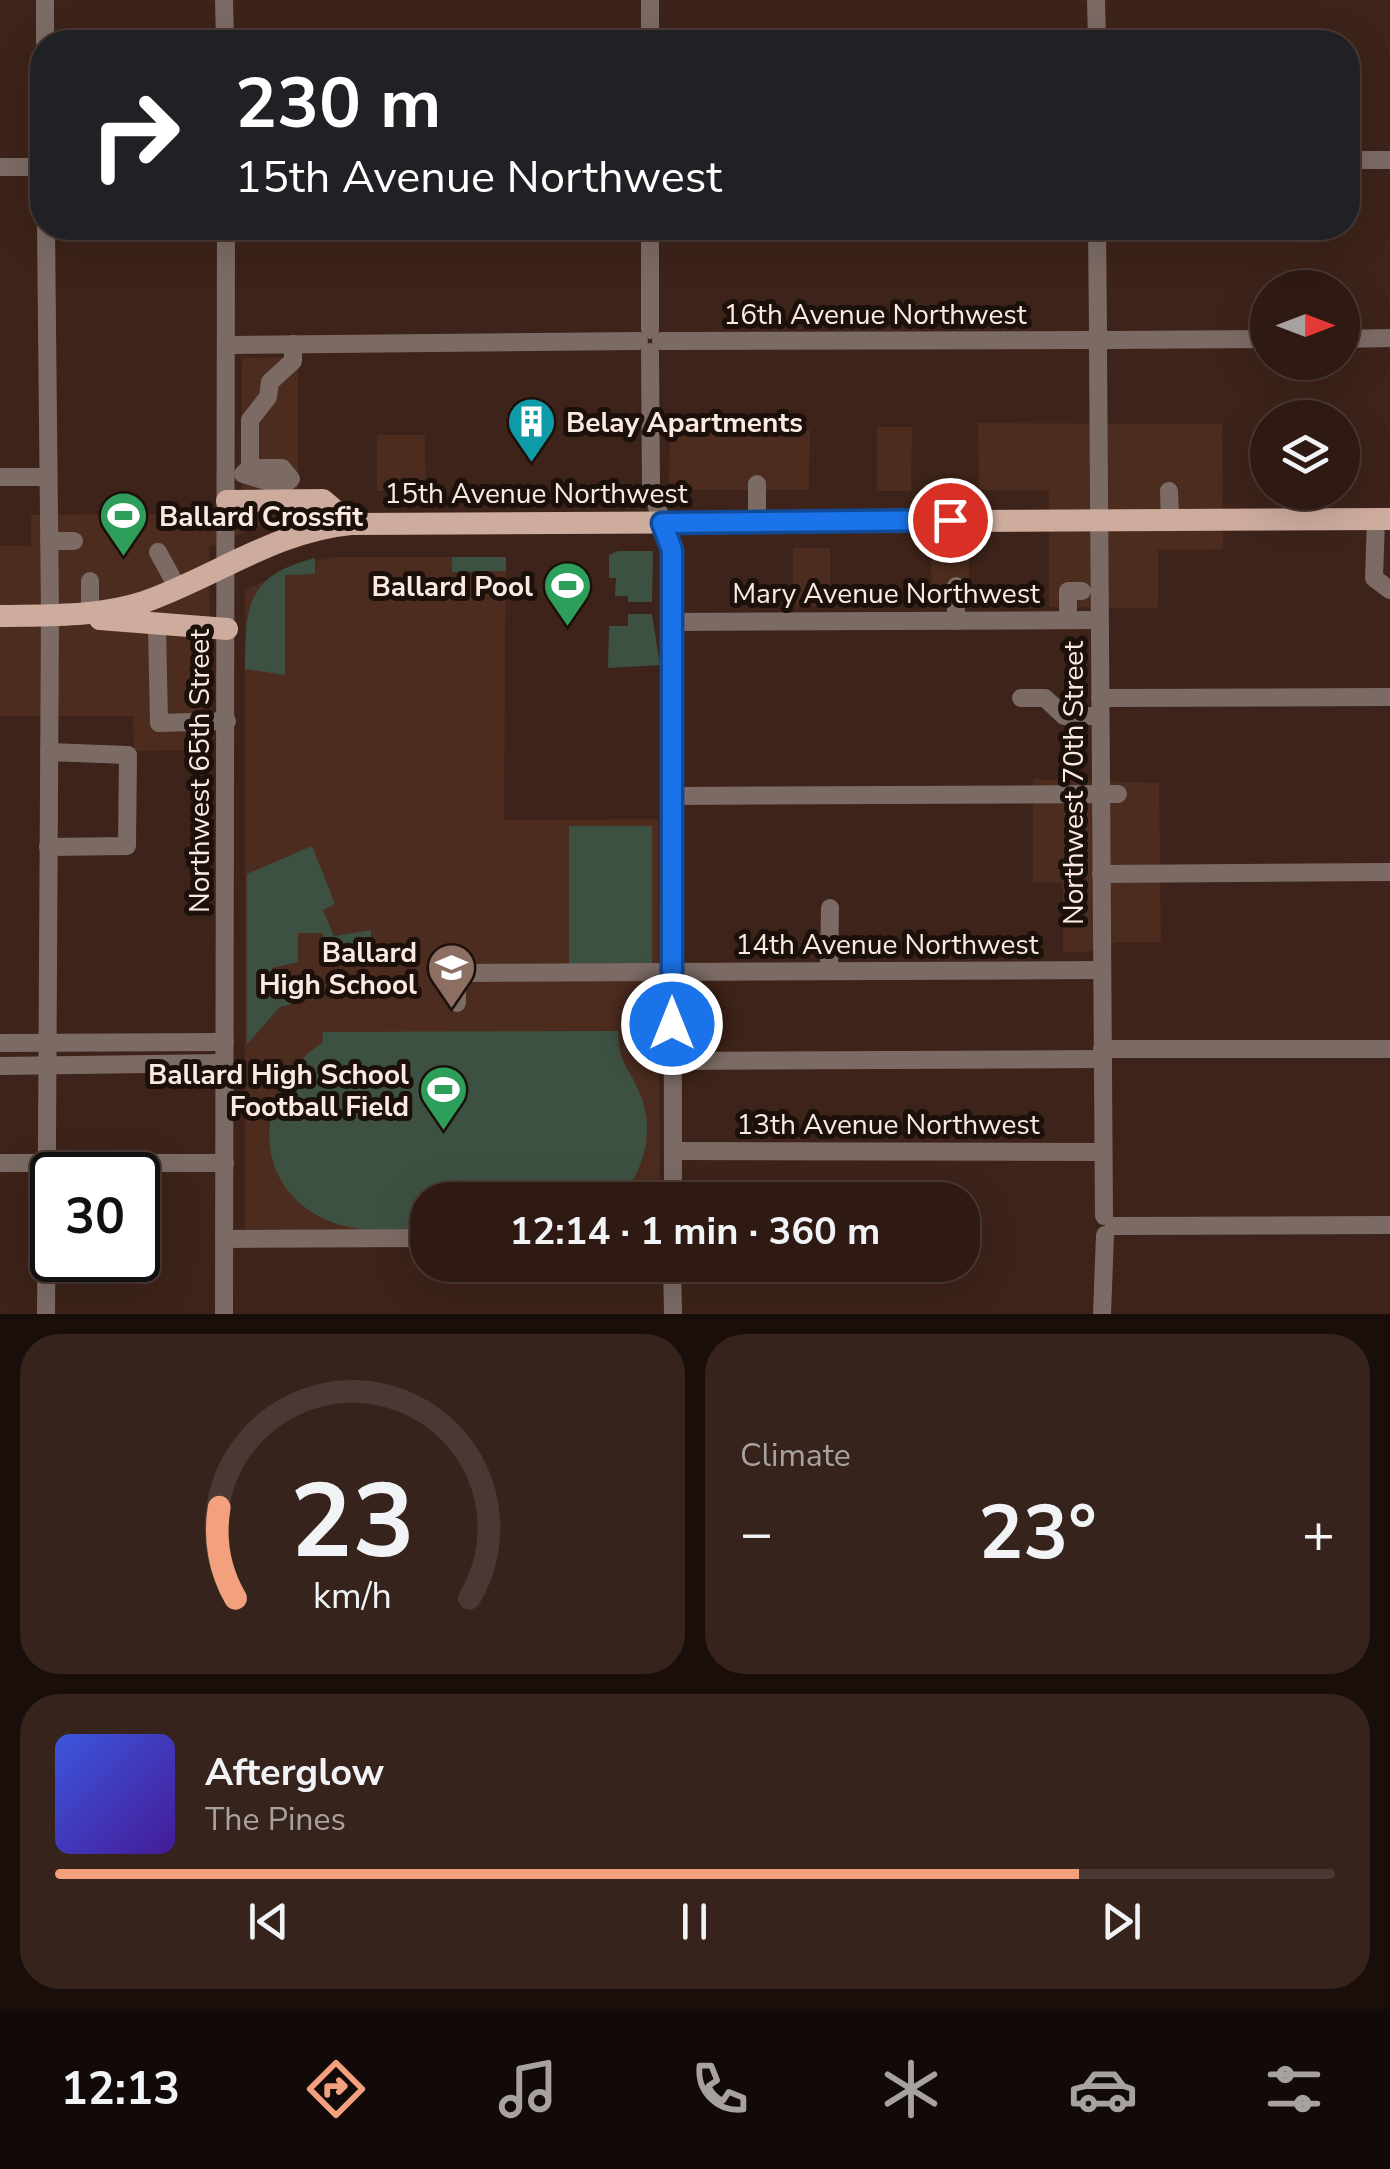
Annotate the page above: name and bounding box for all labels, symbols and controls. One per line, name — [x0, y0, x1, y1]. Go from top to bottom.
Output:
text: 230 m — [235, 56, 441, 152]
icon: right — [70, 70, 200, 200]
text: 15th Avenue Northwest — [235, 147, 722, 208]
north arrow — [1250, 270, 1360, 380]
map controls — [1250, 270, 1360, 510]
street label: 16th Avenue Northwest — [724, 296, 1027, 334]
building icon: Belay Apartments — [505, 396, 557, 464]
button: layers — [1250, 400, 1360, 510]
place label: Belay Apartments — [566, 404, 803, 442]
street label: 15th Avenue Northwest — [385, 475, 688, 513]
pin — [908, 478, 993, 563]
sports icon: Ballard Crossfit — [98, 490, 150, 558]
icon: arrive — [923, 493, 978, 548]
place label: Ballard Crossfit — [159, 498, 363, 536]
sports icon: Ballard Pool — [542, 560, 594, 628]
place label: Ballard Pool — [371, 568, 533, 606]
street label: Mary Avenue Northwest — [732, 575, 1040, 613]
street label: Northwest 65th Street — [181, 629, 219, 913]
street label: Northwest 70th Street — [1055, 641, 1093, 925]
street label: 14th Avenue Northwest — [736, 926, 1039, 964]
place label: Ballard High School — [259, 934, 417, 1004]
school or university icon: Ballard High School — [426, 942, 478, 1010]
position arrow — [620, 972, 724, 1076]
place label: Ballard High School Football Field — [148, 1056, 409, 1126]
sports icon: Ballard High School Football Field — [418, 1064, 470, 1132]
street label: 13th Avenue Northwest — [737, 1106, 1040, 1144]
speed limit sign: 30 — [30, 1152, 160, 1282]
text: 12:14 · 1 min · 360 m — [510, 1206, 880, 1257]
text: Climate — [740, 1434, 851, 1477]
text: 23 — [290, 1451, 415, 1593]
text: 23° — [978, 1482, 1097, 1584]
text: − — [740, 1496, 773, 1571]
text: + — [1302, 1496, 1335, 1571]
text: km/h — [313, 1572, 392, 1621]
text: Afterglow — [205, 1747, 384, 1798]
text: The Pines — [205, 1798, 346, 1841]
icon: previous — [241, 1894, 296, 1949]
icon: pause — [667, 1894, 722, 1949]
icon: next — [1094, 1894, 1149, 1949]
icon: directions — [301, 2054, 371, 2124]
icon: music — [493, 2054, 563, 2124]
icon: phone — [685, 2054, 755, 2124]
icon: climate — [876, 2054, 946, 2124]
icon: car — [1068, 2054, 1138, 2124]
icon: filters — [1259, 2054, 1329, 2124]
text: 12:13 — [61, 2059, 180, 2120]

